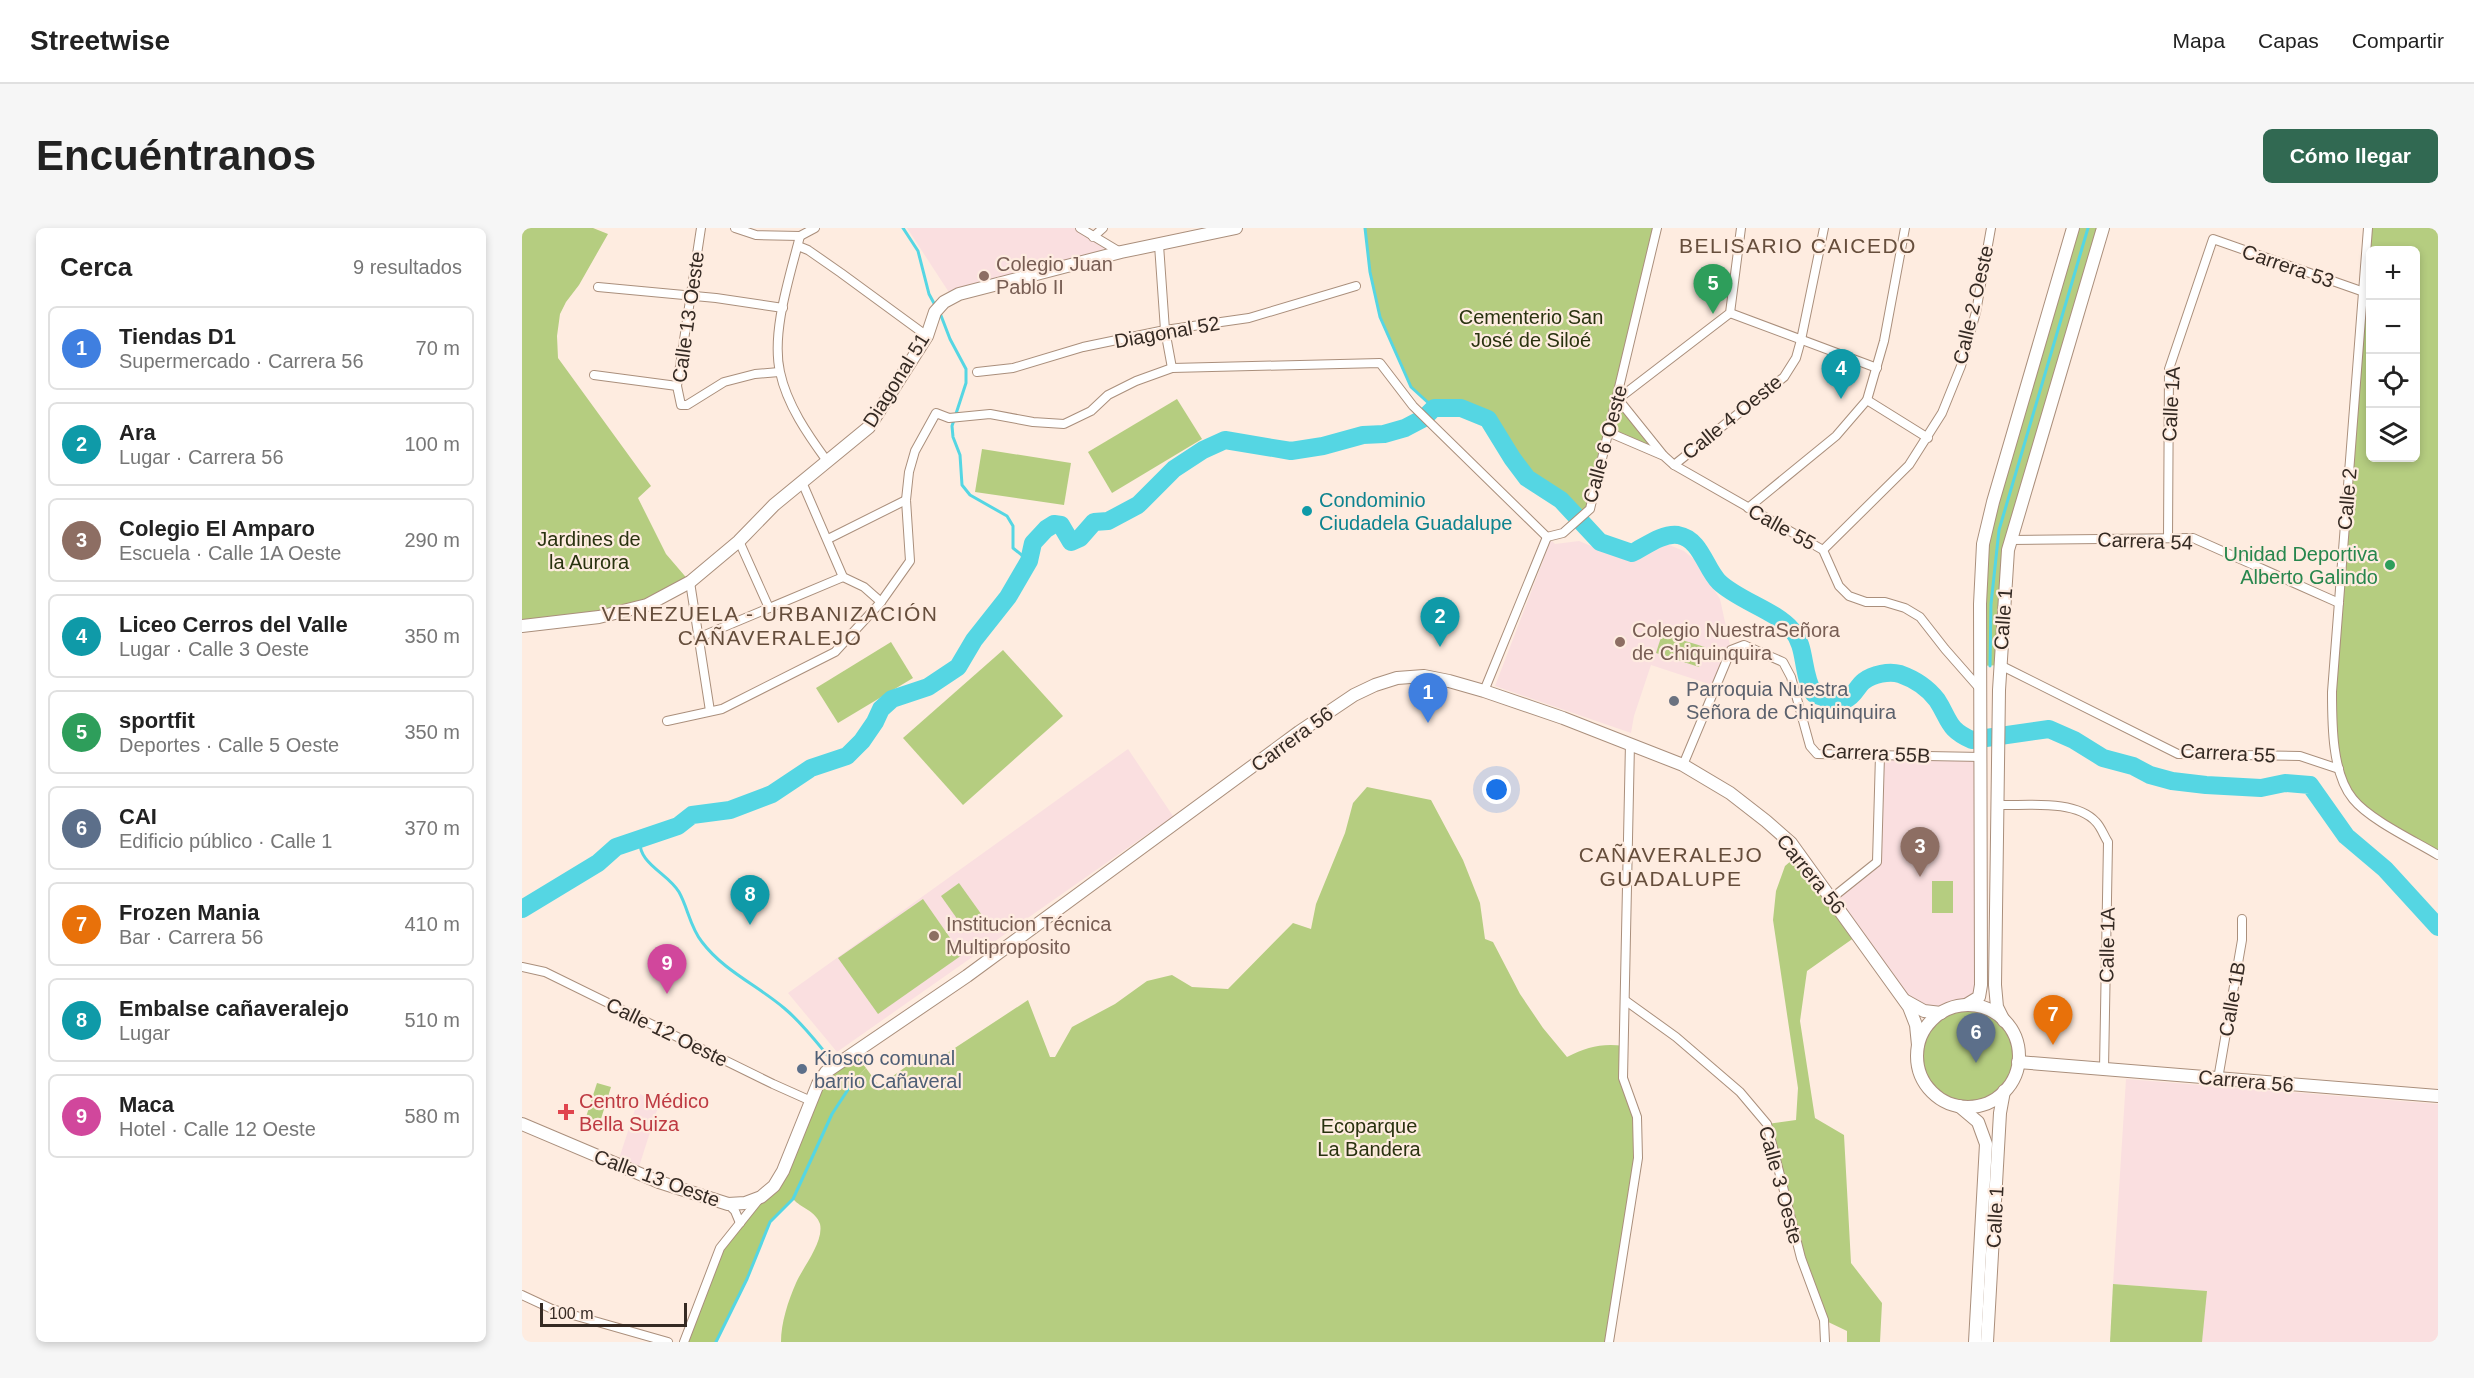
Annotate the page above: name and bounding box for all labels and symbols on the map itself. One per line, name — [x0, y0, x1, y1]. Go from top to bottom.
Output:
district label: BELISARIO CAICEDO — [1679, 234, 1917, 257]
street label: Carrera 53 — [2239, 240, 2337, 292]
street label: Calle 2 Oeste — [1949, 243, 1997, 367]
street label: Calle 13 Oeste — [668, 250, 708, 384]
place label: Colegio Juan Pablo II — [996, 253, 1113, 298]
pin: 5 — [1694, 264, 1732, 314]
marker: Colegio Juan Pablo II — [977, 269, 991, 283]
park label: Cementerio San José de Siloé — [1459, 306, 1603, 351]
street label: Diagonal 52 — [1113, 312, 1221, 352]
street label: Diagonal 51 — [858, 329, 934, 431]
pin: 4 — [1822, 350, 1860, 399]
street label: Calle 1A — [2158, 365, 2184, 442]
street label: Calle 4 Oeste — [1678, 370, 1786, 464]
street label: Calle 6 Oeste — [1579, 383, 1631, 505]
street label: Calle 2 — [2333, 467, 2361, 531]
place label: Condominio Ciudadela Guadalupe — [1319, 489, 1513, 534]
street label: Calle 55 — [1745, 500, 1819, 554]
marker: Condominio Ciudadela Guadalupe — [1300, 504, 1314, 518]
park label: Jardines de la Aurora — [537, 528, 641, 573]
street label: Carrera 54 — [2097, 528, 2193, 554]
place label: Unidad Deportiva Alberto Galindo — [2223, 543, 2379, 588]
marker: Unidad Deportiva Alberto Galindo — [2383, 558, 2397, 572]
street label: Calle 1 — [1990, 587, 2016, 651]
pin: 2 — [1420, 598, 1460, 647]
district label: VENEZUELA - URBANIZACIÓN CAÑAVERALEJO — [601, 602, 939, 649]
place label: Colegio NuestraSeñora de Chiquinquira — [1632, 619, 1841, 664]
marker: Colegio NuestraSeñora de Chiquinquira — [1613, 635, 1627, 649]
pin: 1 — [1408, 674, 1448, 723]
place label: Parroquia Nuestra Señora de Chiquinquira — [1686, 678, 1897, 723]
marker: Parroquia Nuestra Señora de Chiquinquira — [1667, 694, 1681, 708]
street label: Carrera 56 — [1247, 702, 1337, 776]
street label: Carrera 55B — [1821, 739, 1931, 767]
street label: Carrera 55 — [2180, 740, 2276, 766]
your location — [1482, 775, 1511, 804]
pin: 3 — [1900, 828, 1940, 877]
street label: Carrera 56 — [1772, 830, 1850, 918]
district label: CAÑAVERALEJO GUADALUPE — [1579, 843, 1763, 890]
pin: 8 — [730, 876, 770, 925]
street label: Calle 1A — [2095, 906, 2119, 983]
place label: Institucion Técnica Multiproposito — [946, 913, 1112, 958]
marker: Institucion Técnica Multiproposito — [927, 929, 941, 943]
pin: 9 — [648, 944, 686, 994]
street label: Calle 1B — [2215, 960, 2249, 1038]
street label: Calle 12 Oeste — [603, 993, 731, 1071]
pin: 7 — [2034, 996, 2072, 1045]
pin: 6 — [1956, 1014, 1996, 1063]
place label: Kiosco comunal barrio Cañaveral — [814, 1047, 962, 1092]
marker: Kiosco comunal barrio Cañaveral — [795, 1062, 809, 1076]
street label: Carrera 56 — [2197, 1066, 2295, 1096]
place label: Centro Médico Bella Suiza — [579, 1090, 709, 1135]
marker: Centro Médico Bella Suiza — [557, 1103, 575, 1121]
park label: Ecoparque La Bandera — [1317, 1115, 1422, 1160]
street label: Calle 3 Oeste — [1755, 1124, 1807, 1246]
street label: Calle 13 Oeste — [591, 1145, 723, 1211]
street label: Calle 1 — [1982, 1185, 2008, 1249]
scale bar — [540, 1300, 687, 1328]

